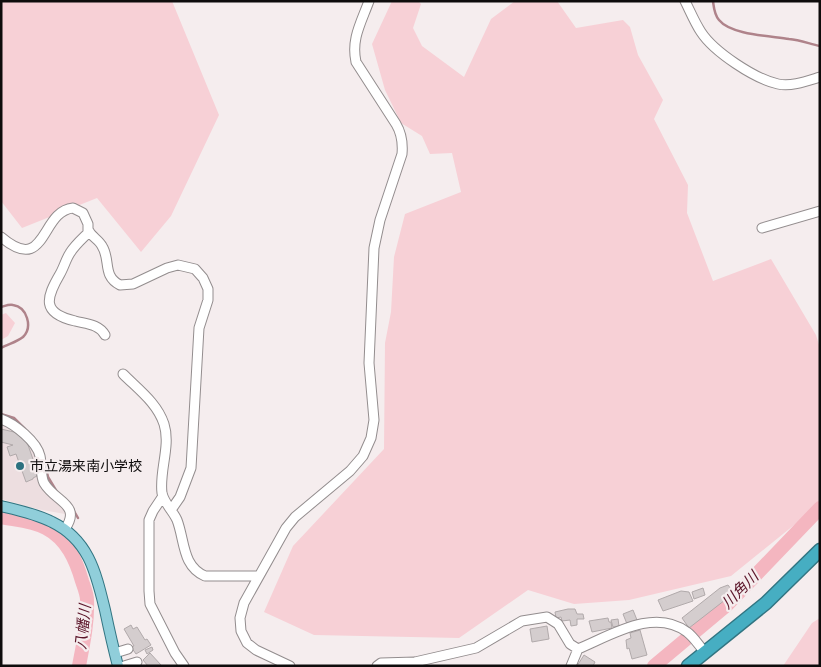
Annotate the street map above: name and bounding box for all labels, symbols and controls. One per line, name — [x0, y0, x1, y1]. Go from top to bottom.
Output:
place label: 市立湯来南小学校 — [30, 458, 142, 475]
marker: 市立湯来南小学校 — [14, 460, 26, 472]
water label: 川角川 — [718, 566, 764, 612]
water label: 八幡川 — [72, 602, 95, 650]

